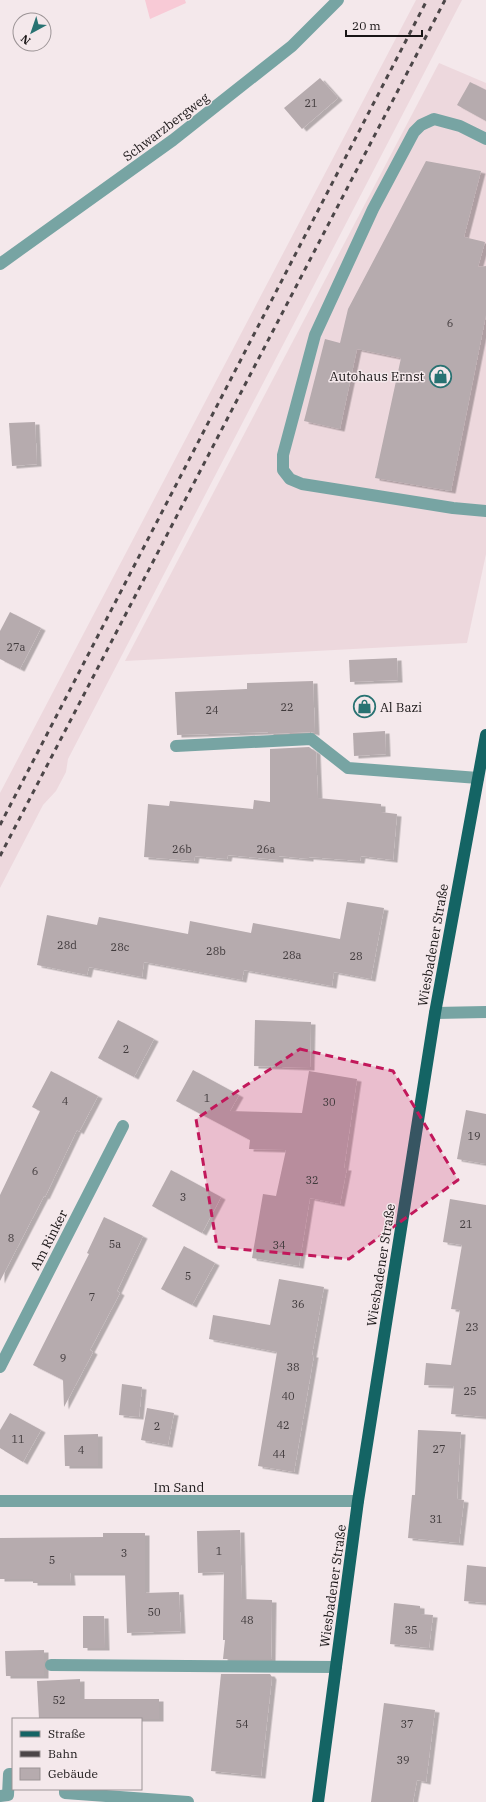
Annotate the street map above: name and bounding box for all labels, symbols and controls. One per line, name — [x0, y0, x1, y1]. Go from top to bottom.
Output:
north arrow — [12, 12, 52, 52]
scale bar — [346, 12, 422, 38]
text: 20 m — [352, 18, 381, 33]
text: N — [18, 31, 33, 48]
street label: Schwarzbergweg — [120, 89, 212, 165]
house number: 21 — [304, 96, 318, 110]
house number: 6 — [447, 316, 453, 330]
shop icon: Autohaus Ernst — [427, 363, 453, 389]
place label: Autohaus Ernst — [330, 368, 424, 385]
house number: 27a — [6, 640, 26, 654]
shop icon: Al Bazi — [351, 694, 377, 720]
place label: Al Bazi — [380, 699, 422, 716]
house number: 22 — [280, 700, 294, 714]
house number: 24 — [205, 703, 219, 717]
house number: 26b — [172, 842, 192, 856]
house number: 26a — [256, 842, 276, 856]
street label: Wiesbadener Straße — [414, 882, 452, 1008]
house number: 28d — [57, 938, 77, 952]
house number: 28c — [111, 940, 130, 954]
house number: 28b — [206, 944, 226, 958]
house number: 28a — [282, 948, 302, 962]
house number: 28 — [349, 949, 363, 963]
house number: 2 — [123, 1042, 129, 1056]
house number: 1 — [204, 1091, 210, 1105]
house number: 4 — [62, 1094, 69, 1108]
house number: 30 — [322, 1095, 336, 1109]
house number: 19 — [467, 1129, 481, 1143]
house number: 6 — [32, 1164, 38, 1178]
house number: 32 — [305, 1173, 319, 1187]
house number: 3 — [180, 1190, 186, 1204]
street label: Wiesbadener Straße — [363, 1202, 399, 1328]
street label: Am Rinker — [27, 1207, 72, 1273]
house number: 21 — [459, 1217, 473, 1231]
house number: 8 — [8, 1231, 14, 1245]
house number: 5a — [109, 1237, 121, 1251]
house number: 34 — [272, 1238, 286, 1252]
house number: 5 — [185, 1269, 191, 1283]
house number: 7 — [89, 1290, 95, 1304]
house number: 36 — [291, 1297, 305, 1311]
house number: 23 — [465, 1320, 479, 1334]
house number: 9 — [60, 1351, 66, 1365]
house number: 38 — [286, 1360, 300, 1374]
house number: 25 — [463, 1384, 477, 1398]
house number: 40 — [281, 1389, 295, 1403]
house number: 42 — [276, 1418, 290, 1432]
house number: 2 — [154, 1419, 160, 1433]
house number: 11 — [11, 1432, 25, 1446]
house number: 27 — [432, 1442, 446, 1456]
house number: 4 — [78, 1443, 85, 1457]
house number: 44 — [272, 1447, 286, 1461]
street label: Im Sand — [154, 1479, 205, 1496]
house number: 31 — [429, 1512, 443, 1526]
street label: Wiesbadener Straße — [316, 1523, 350, 1649]
house number: 1 — [216, 1544, 222, 1558]
house number: 3 — [121, 1546, 127, 1560]
house number: 5 — [49, 1553, 55, 1567]
house number: 50 — [147, 1605, 161, 1619]
house number: 48 — [240, 1613, 254, 1627]
house number: 35 — [404, 1623, 418, 1637]
house number: 52 — [52, 1693, 66, 1707]
house number: 54 — [235, 1717, 249, 1731]
house number: 37 — [400, 1717, 414, 1731]
legend — [12, 1718, 142, 1790]
text: Straße — [48, 1726, 85, 1741]
text: Bahn — [48, 1746, 78, 1761]
house number: 39 — [396, 1753, 410, 1767]
text: Gebäude — [48, 1766, 98, 1781]

